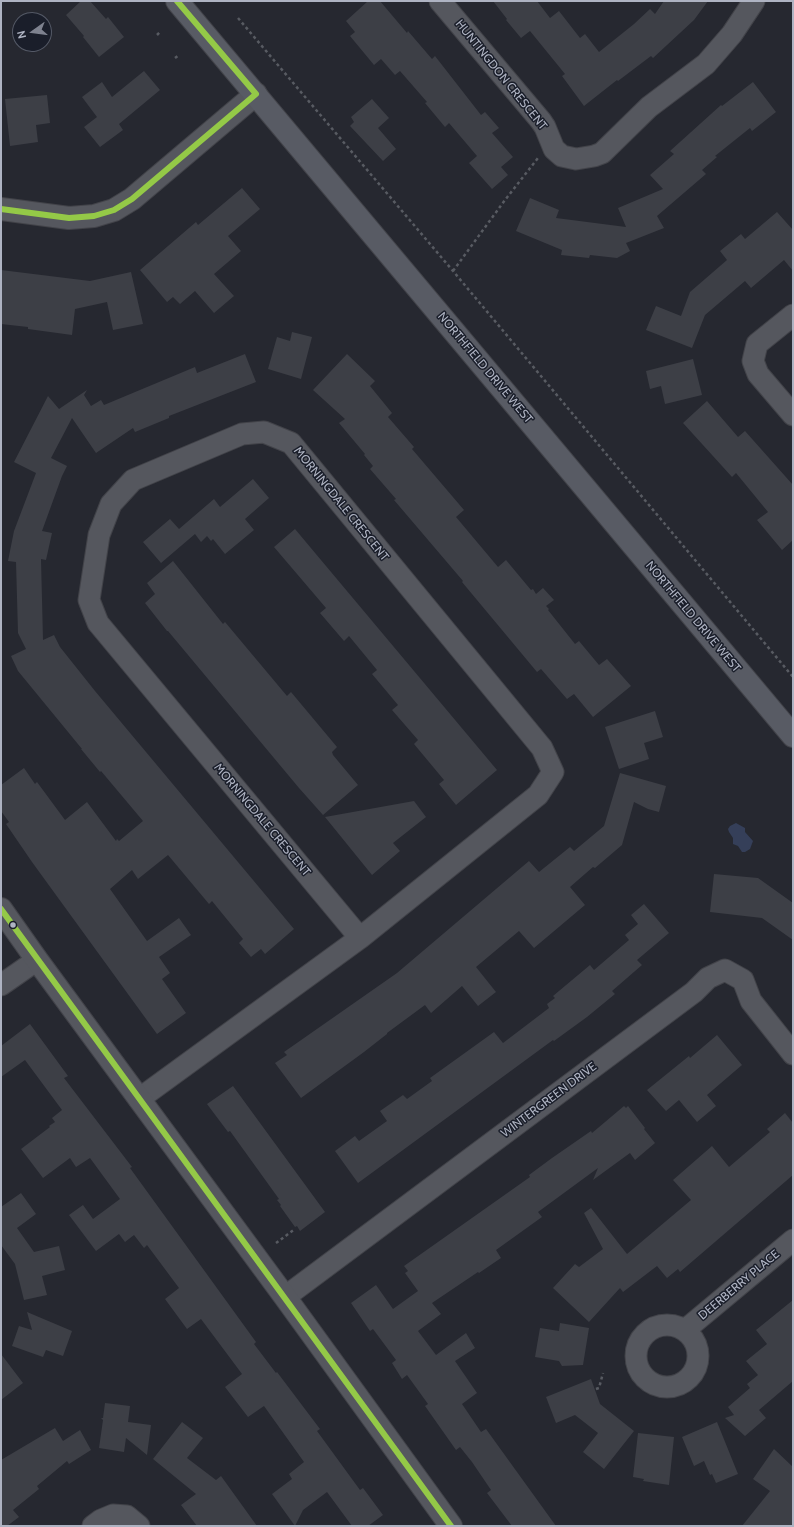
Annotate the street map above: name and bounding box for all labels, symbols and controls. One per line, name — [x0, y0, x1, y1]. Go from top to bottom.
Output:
north arrow — [12, 12, 52, 52]
street label: HUNTINGDON CRESCENT — [452, 17, 550, 133]
text: N — [14, 29, 29, 40]
street label: NORTHFIELD DRIVE WEST — [434, 310, 536, 426]
street label: MORNINGDALE CRESCENT — [291, 444, 391, 564]
street label: NORTHFIELD DRIVE WEST — [642, 559, 744, 675]
street label: MORNINGDALE CRESCENT — [211, 761, 313, 879]
unlabelled marker — [8, 920, 18, 930]
street label: WINTERGREEN DRIVE — [498, 1059, 600, 1141]
street label: DEERBERRY PLACE — [696, 1247, 782, 1323]

